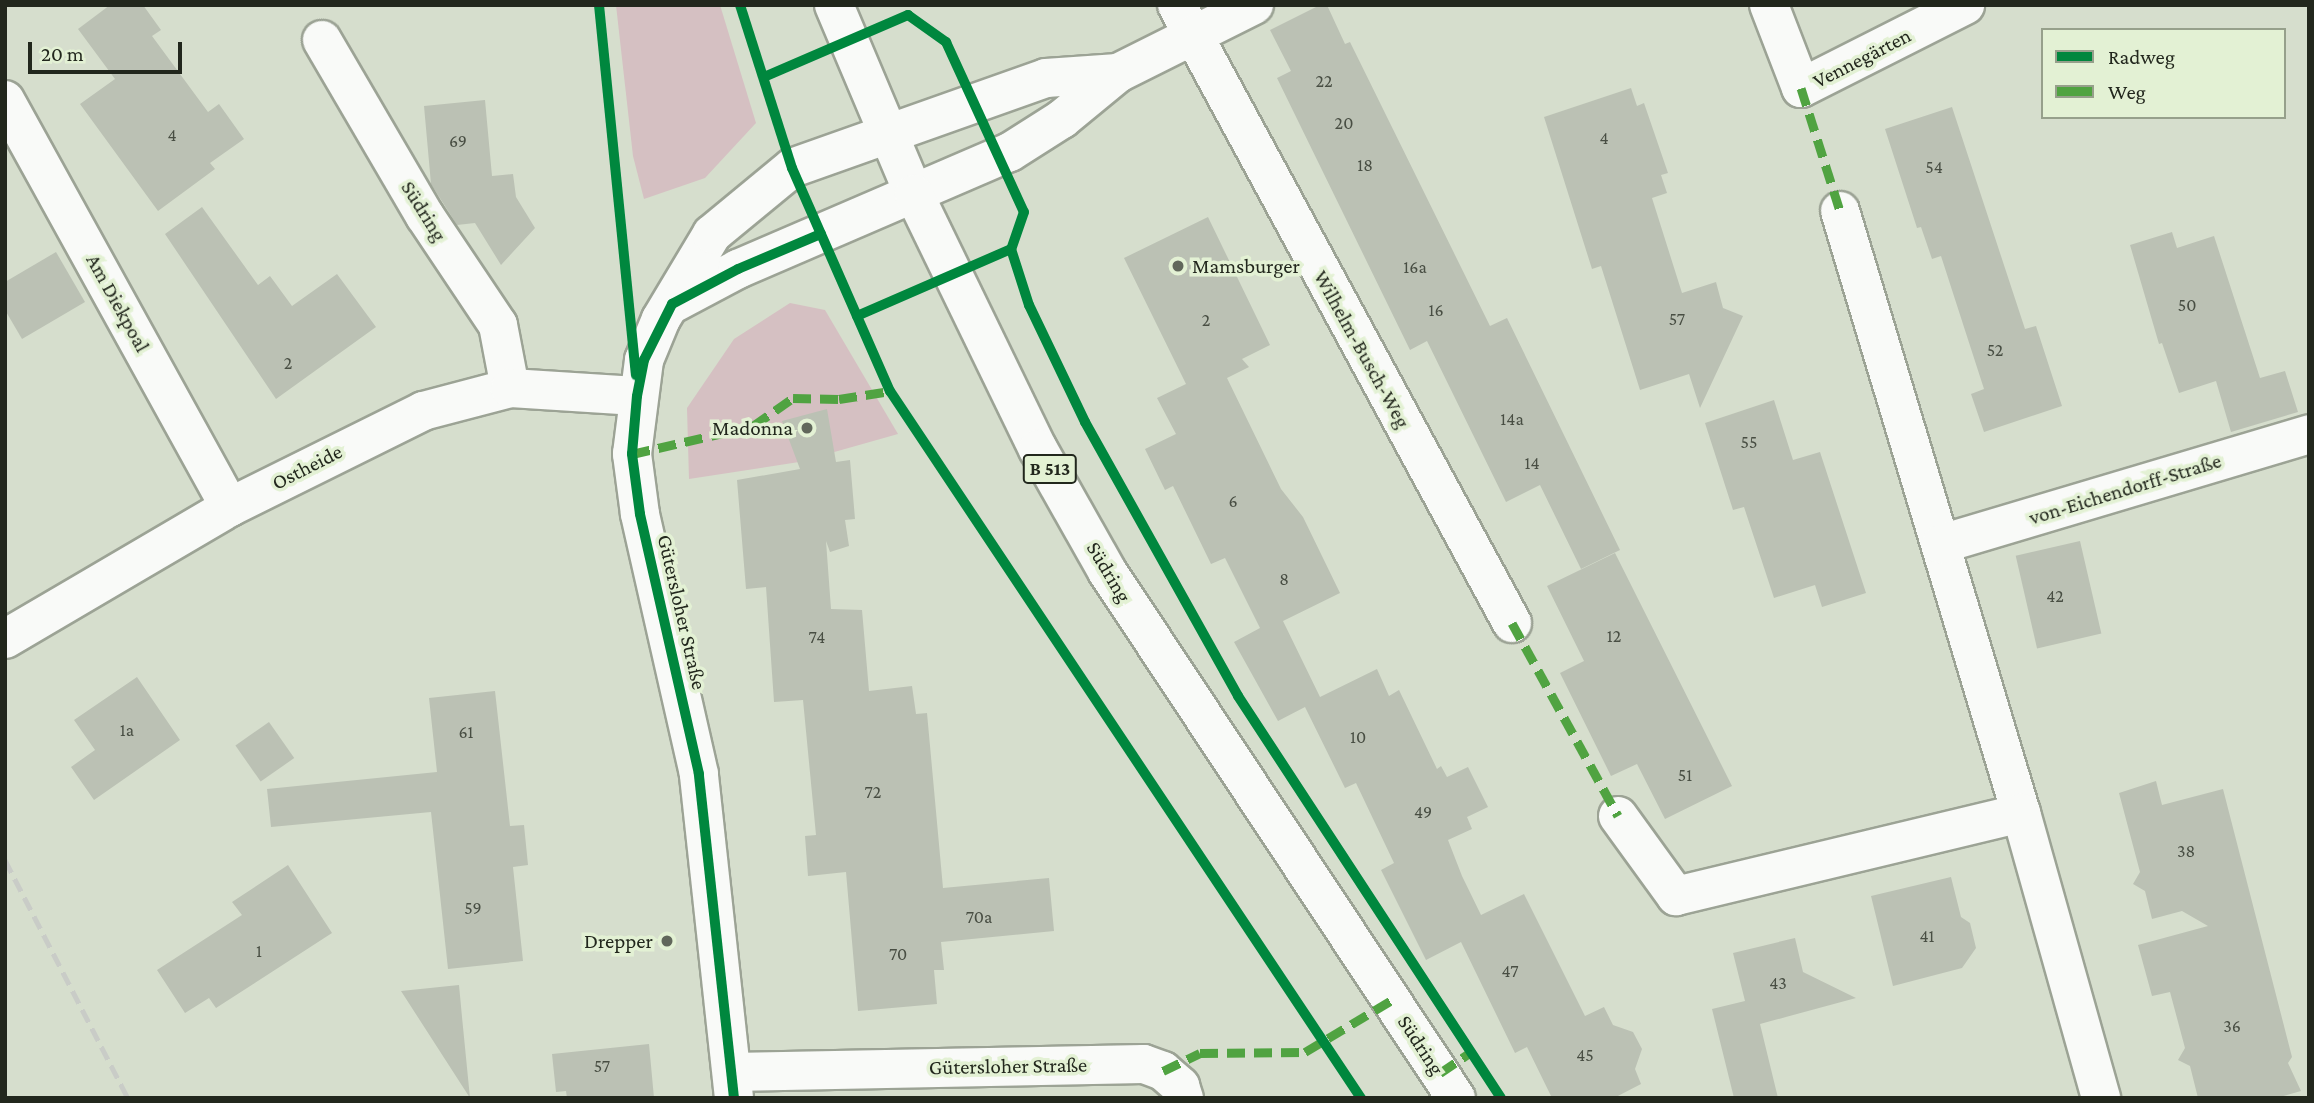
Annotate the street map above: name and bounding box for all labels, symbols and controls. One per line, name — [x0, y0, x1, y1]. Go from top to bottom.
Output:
street label: Vennegärten — [1809, 23, 1915, 93]
scale bar — [32, 28, 186, 72]
legend — [2041, 28, 2286, 119]
text: 20 m — [41, 42, 84, 66]
text: Radweg — [2108, 45, 2175, 69]
house number: 22 — [1315, 70, 1333, 92]
text: Weg — [2108, 80, 2146, 104]
house number: 20 — [1335, 112, 1353, 134]
house number: 4 — [167, 124, 177, 146]
house number: 4 — [1599, 127, 1609, 149]
house number: 69 — [449, 130, 467, 152]
house number: 18 — [1357, 154, 1373, 176]
house number: 54 — [1925, 156, 1943, 178]
street label: Südring — [396, 176, 452, 246]
street label: Am Diekpoal — [81, 250, 155, 356]
place label: Mamsburger — [1192, 253, 1300, 279]
house number: 16a — [1403, 256, 1427, 278]
marker: Mamsburger — [1170, 258, 1186, 274]
street label: Wilhelm-Busch-Weg — [1308, 266, 1416, 432]
house number: 50 — [2178, 294, 2196, 316]
house number: 16 — [1428, 299, 1444, 321]
house number: 57 — [1669, 308, 1685, 330]
house number: 2 — [1202, 309, 1210, 331]
house number: 52 — [1987, 339, 2003, 361]
house number: 2 — [284, 352, 292, 374]
house number: 14a — [1500, 408, 1524, 430]
place label: Madonna — [712, 415, 793, 441]
marker: Madonna — [799, 420, 815, 436]
house number: 55 — [1741, 431, 1757, 453]
street label: Ostheide — [268, 439, 346, 495]
street label: von-Eichendorff-Straße — [2026, 448, 2224, 530]
house number: 14 — [1524, 452, 1540, 474]
road number: B 513 — [1022, 454, 1078, 484]
house number: 6 — [1228, 490, 1238, 512]
street label: Gütersloher Straße — [652, 532, 712, 692]
street label: Südring — [1081, 537, 1137, 607]
house number: 8 — [1279, 568, 1289, 590]
house number: 42 — [2046, 585, 2064, 607]
house number: 12 — [1607, 625, 1621, 647]
house number: 74 — [809, 626, 825, 648]
house number: 1a — [120, 719, 134, 741]
house number: 61 — [458, 721, 474, 743]
house number: 10 — [1350, 726, 1366, 748]
house number: 51 — [1678, 764, 1692, 786]
house number: 72 — [865, 781, 881, 803]
house number: 49 — [1414, 801, 1432, 823]
house number: 38 — [2177, 840, 2195, 862]
house number: 59 — [464, 897, 482, 919]
house number: 70a — [966, 906, 992, 928]
house number: 41 — [1919, 925, 1935, 947]
place label: Drepper — [584, 928, 653, 954]
marker: Drepper — [659, 933, 675, 949]
house number: 1 — [256, 940, 262, 962]
house number: 70 — [889, 943, 907, 965]
house number: 47 — [1501, 960, 1519, 982]
house number: 43 — [1769, 972, 1787, 994]
street label: Südring — [1392, 1010, 1450, 1080]
house number: 36 — [2223, 1015, 2241, 1037]
house number: 45 — [1576, 1044, 1594, 1066]
street label: Gütersloher Straße — [929, 1052, 1087, 1080]
house number: 57 — [594, 1055, 610, 1077]

